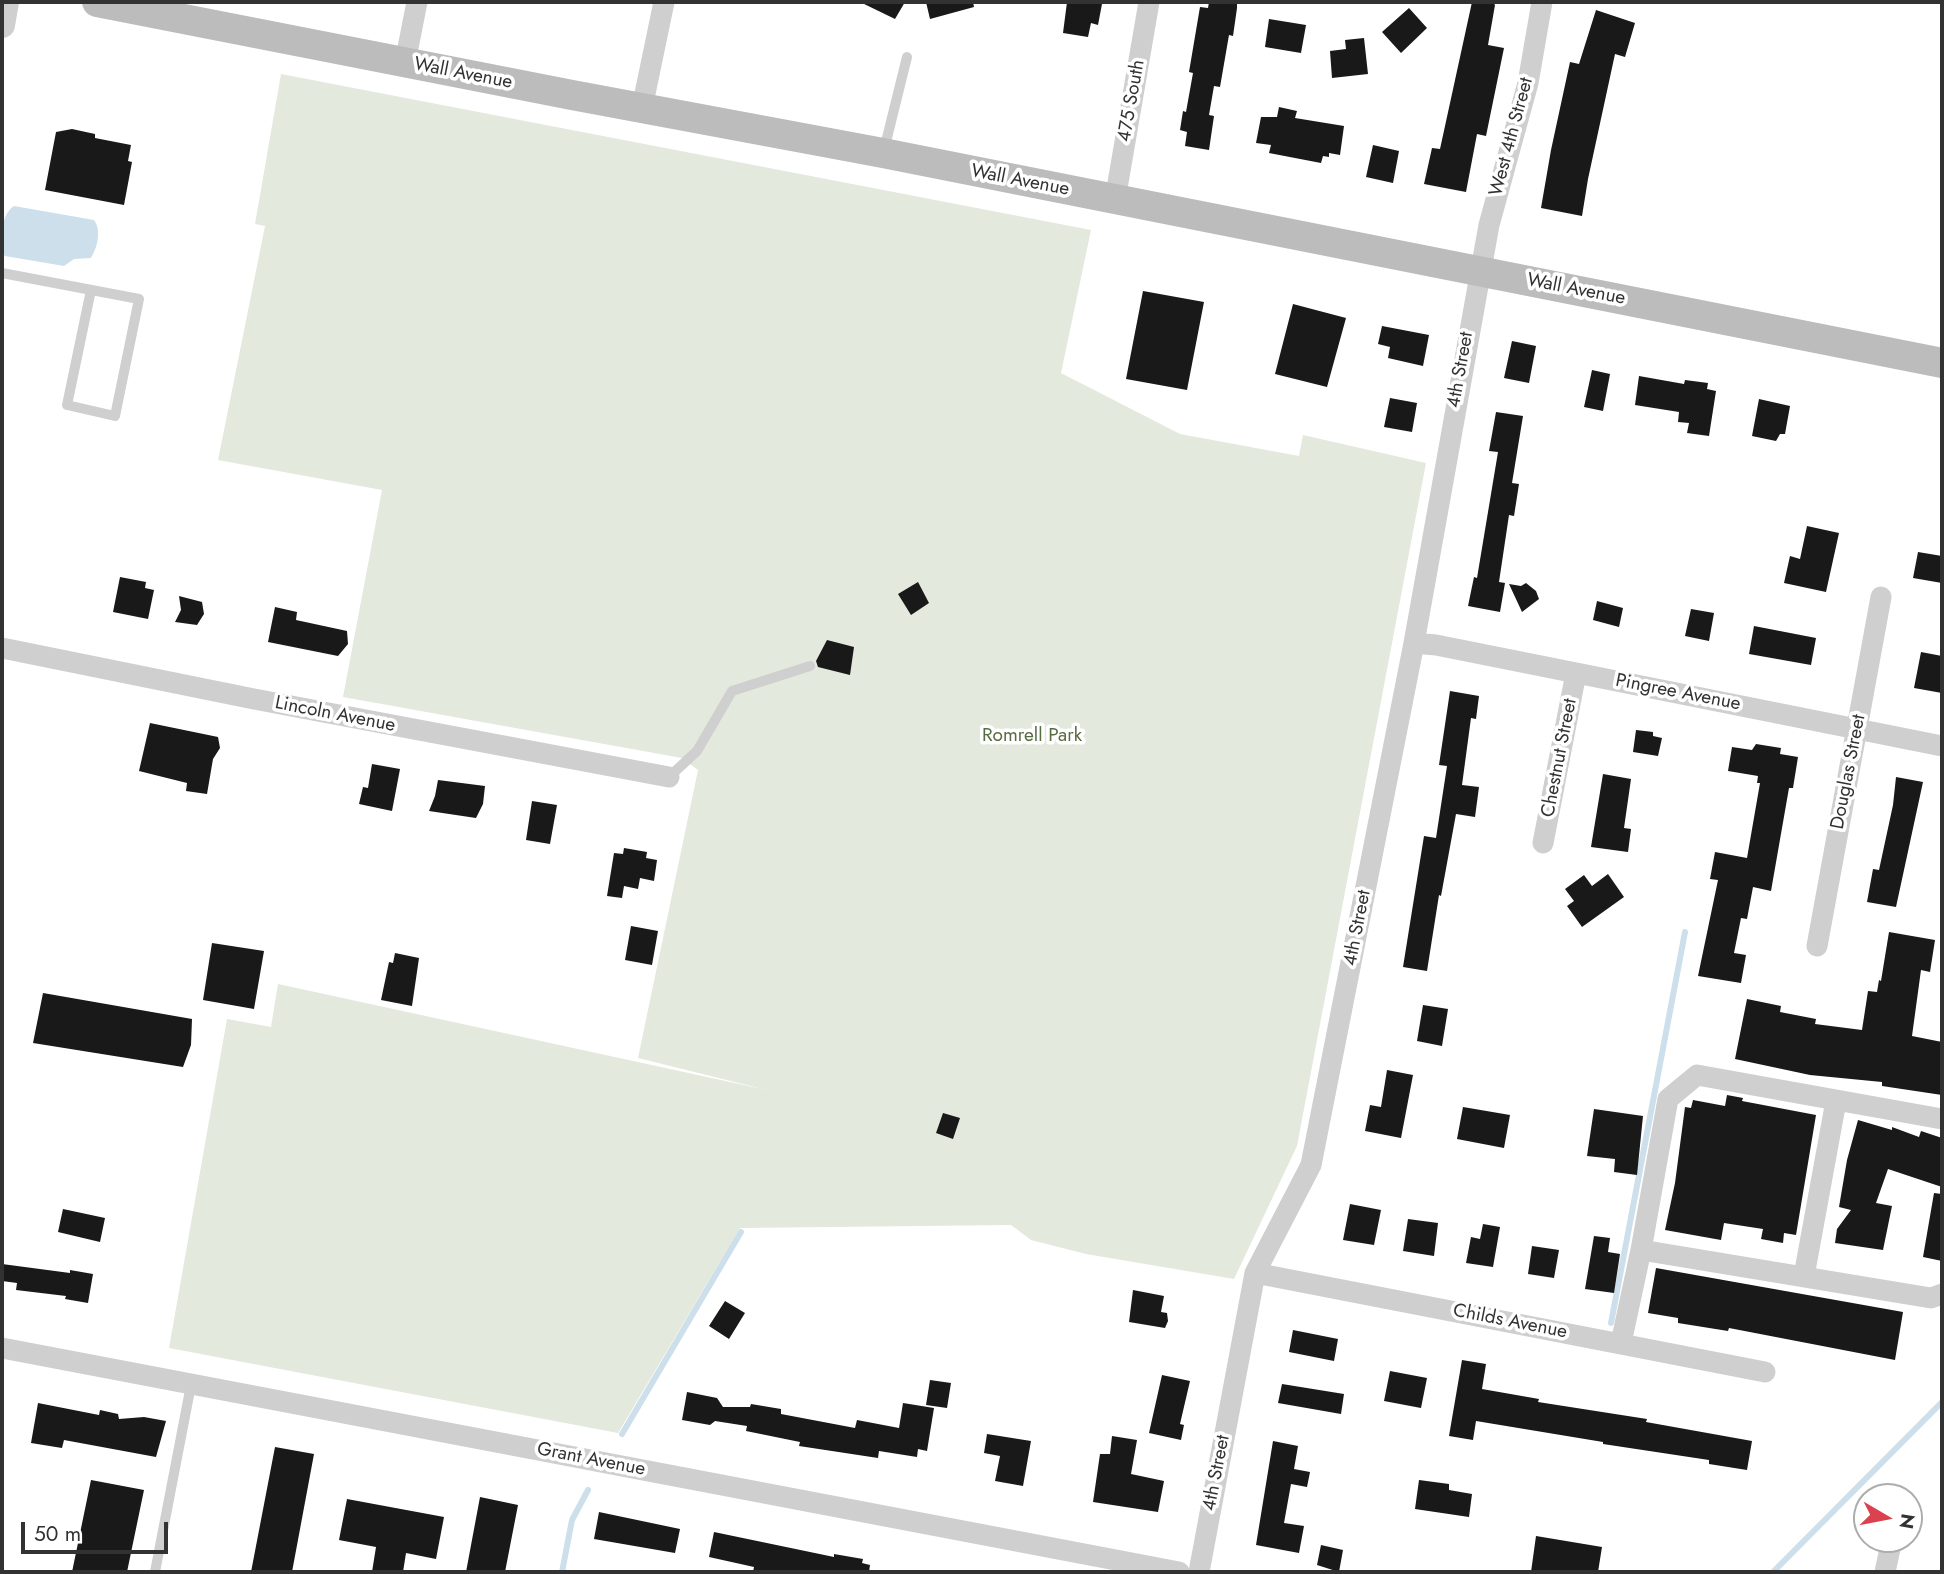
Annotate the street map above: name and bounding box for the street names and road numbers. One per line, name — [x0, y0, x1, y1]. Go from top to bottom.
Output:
street label: Wall Avenue — [412, 53, 514, 95]
street label: 475 South — [1114, 58, 1150, 144]
street label: West 4th Street — [1485, 75, 1539, 199]
street label: Wall Avenue — [969, 160, 1071, 202]
street label: Wall Avenue — [1525, 269, 1627, 311]
street label: 4th Street — [1443, 330, 1479, 410]
street label: Pingree Avenue — [1614, 670, 1742, 716]
street label: Lincoln Avenue — [273, 692, 397, 738]
street label: Chestnut Street — [1537, 697, 1583, 819]
street label: Douglas Street — [1827, 713, 1871, 831]
street label: 4th Street — [1339, 888, 1377, 968]
street label: Childs Avenue — [1451, 1300, 1569, 1344]
street label: 4th Street — [1198, 1433, 1236, 1513]
street label: Grant Avenue — [535, 1438, 647, 1482]

